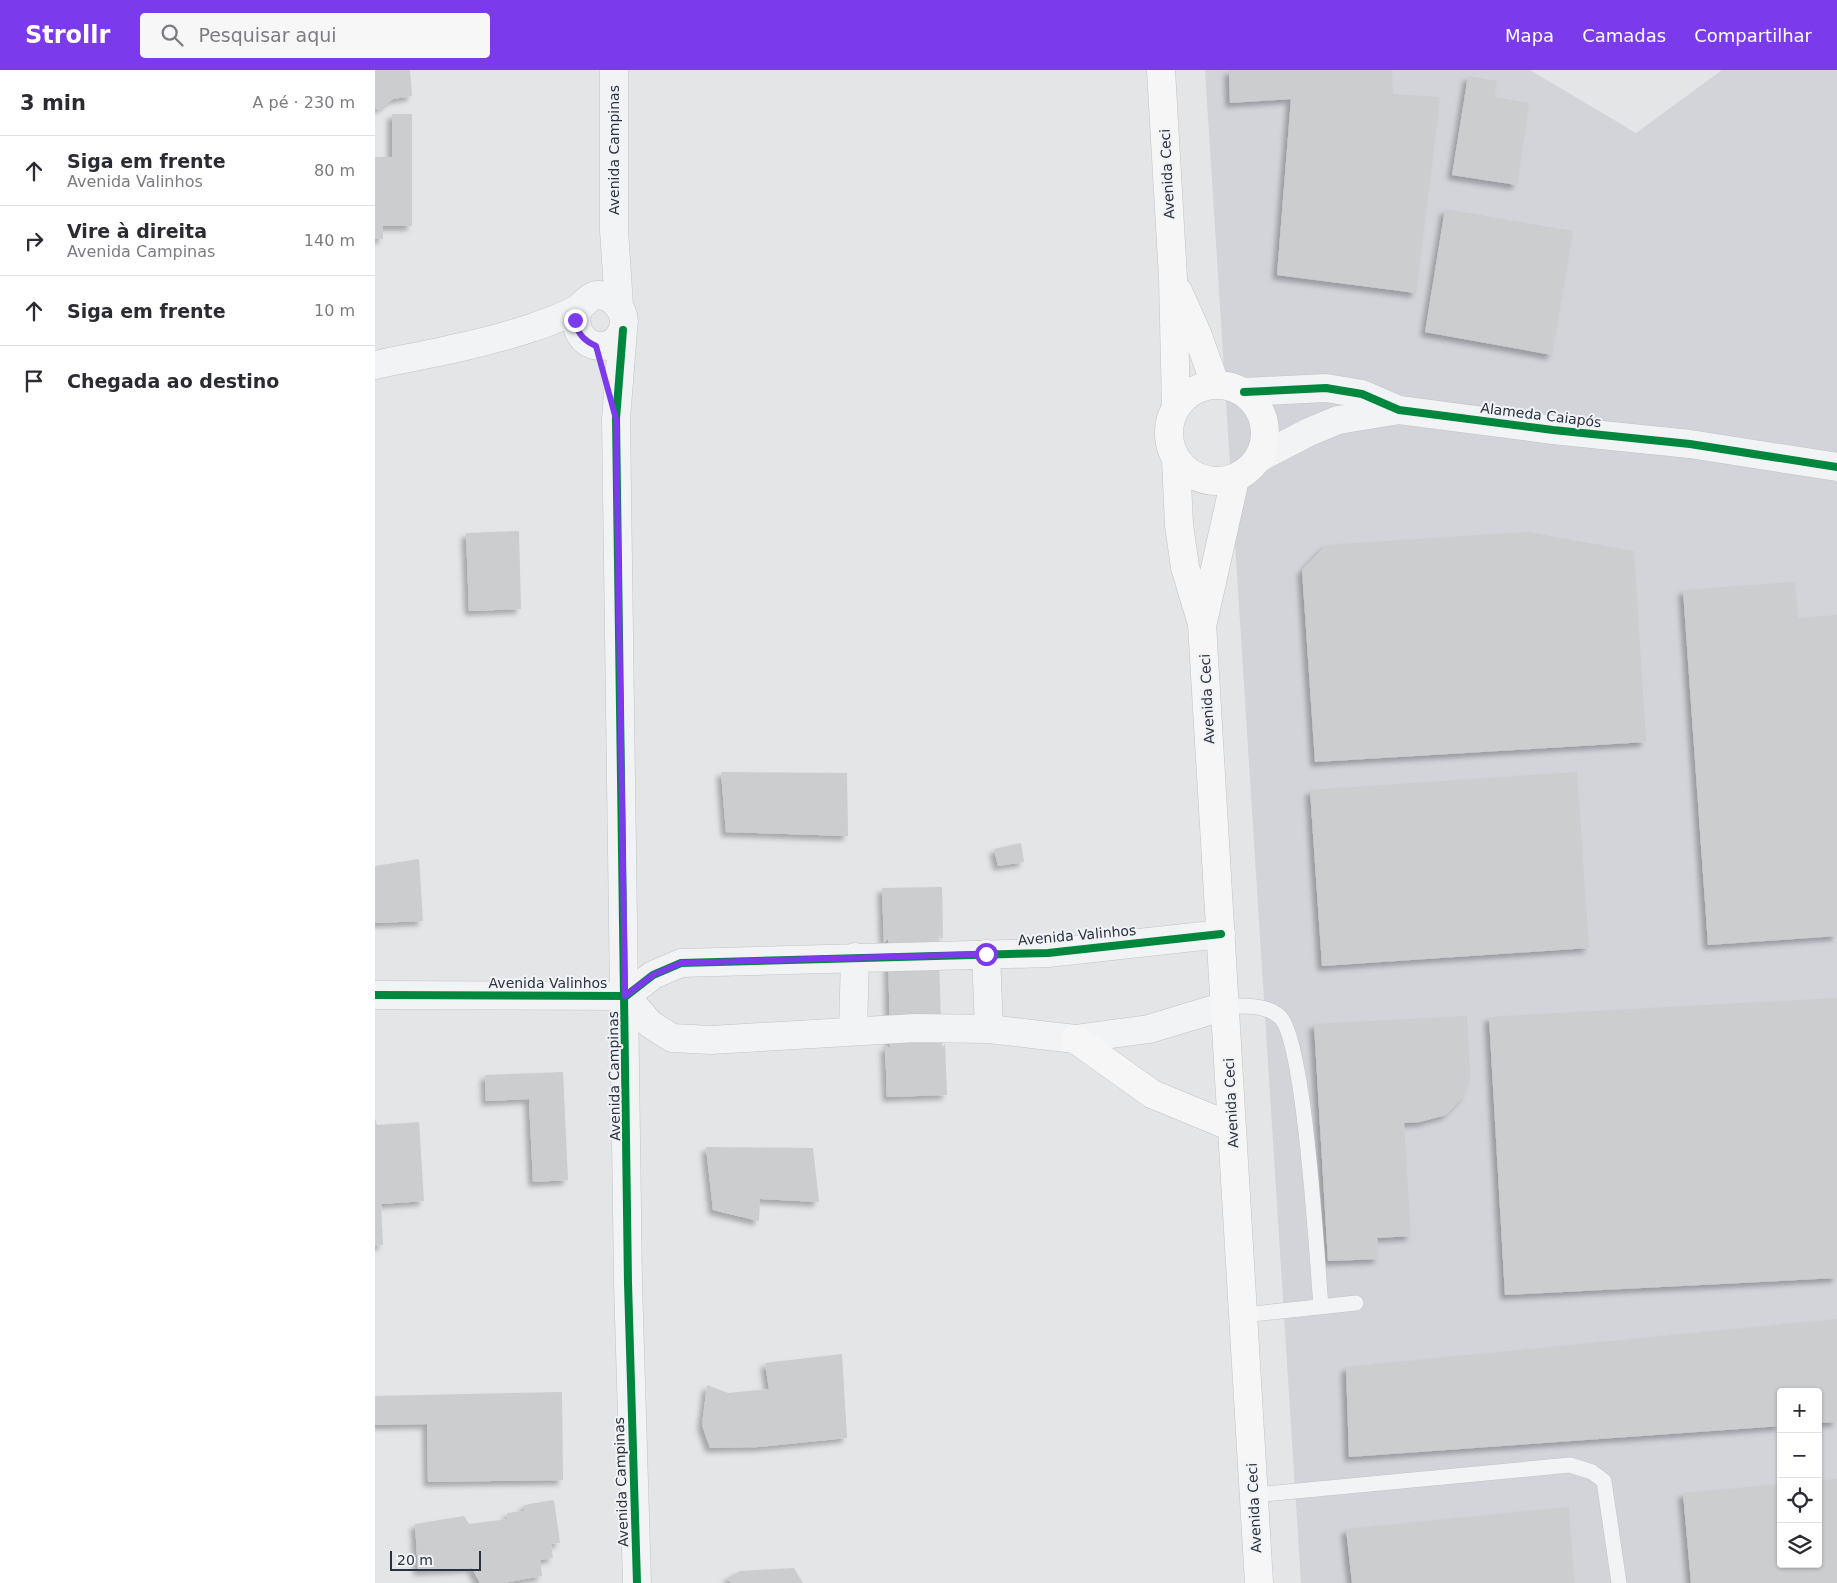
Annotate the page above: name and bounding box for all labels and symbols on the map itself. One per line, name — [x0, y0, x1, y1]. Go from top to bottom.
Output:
street label: Avenida Campinas — [606, 85, 622, 215]
street label: Avenida Ceci — [1157, 128, 1177, 220]
route end — [564, 309, 587, 332]
street label: Alameda Caiapós — [1480, 400, 1602, 430]
street label: Avenida Ceci — [1197, 653, 1217, 745]
street label: Avenida Valinhos — [1017, 922, 1137, 948]
route start — [975, 943, 998, 966]
street label: Avenida Valinhos — [489, 975, 607, 991]
street label: Avenida Campinas — [605, 1011, 623, 1141]
street label: Avenida Ceci — [1221, 1057, 1241, 1149]
street label: Avenida Campinas — [611, 1417, 631, 1547]
street label: Avenida Ceci — [1244, 1462, 1264, 1554]
scale bar — [390, 1548, 481, 1571]

